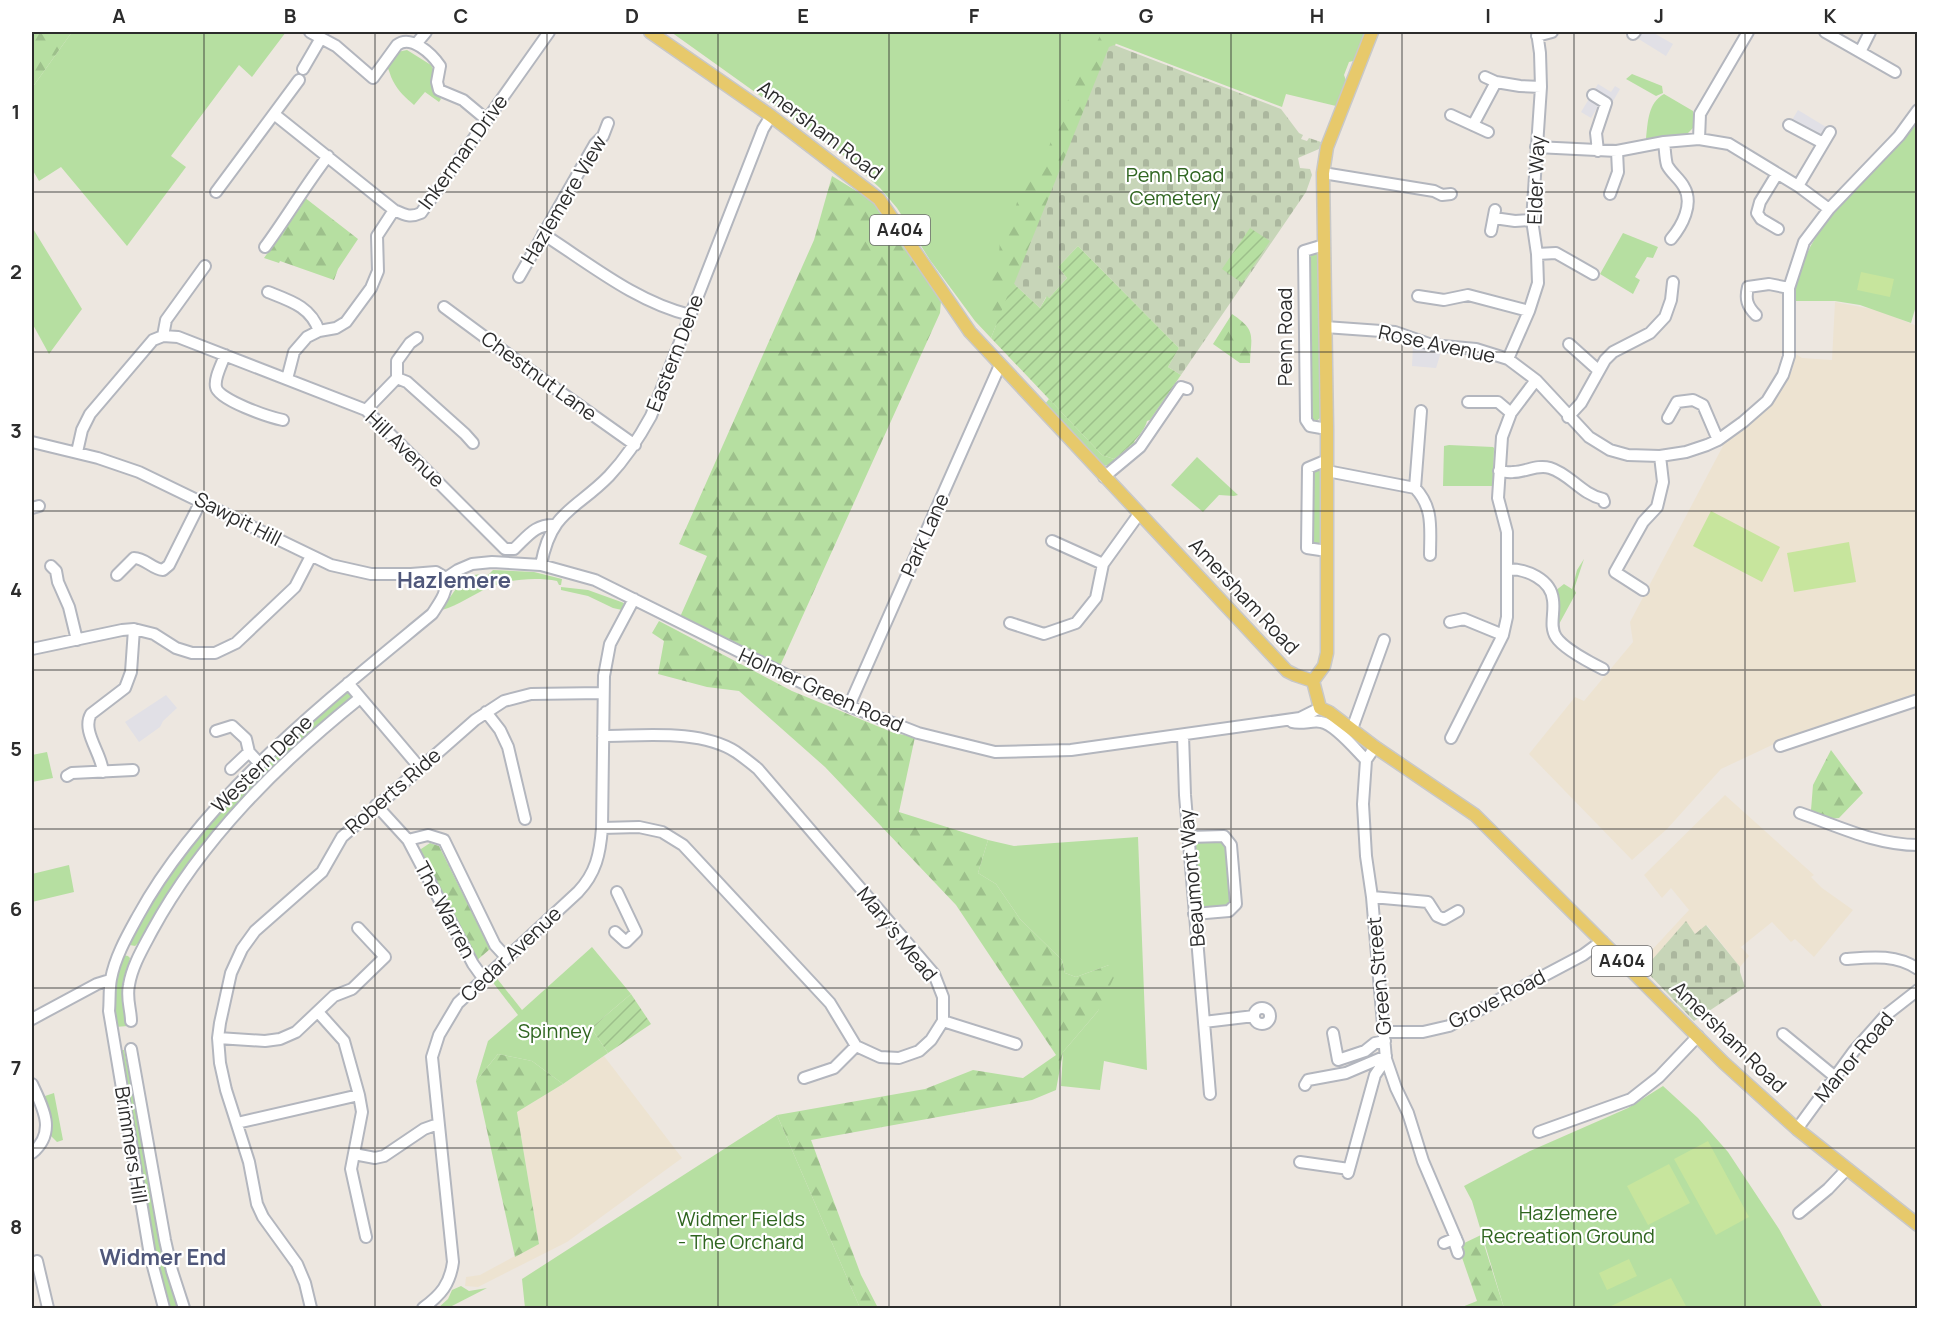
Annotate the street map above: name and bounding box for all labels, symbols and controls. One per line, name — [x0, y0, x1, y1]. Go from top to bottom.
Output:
text: A — [112, 2, 126, 29]
text: B — [284, 2, 297, 29]
text: C — [454, 2, 468, 29]
text: D — [625, 2, 639, 29]
text: E — [797, 2, 809, 29]
text: F — [969, 2, 980, 29]
text: G — [1139, 2, 1154, 29]
text: H — [1310, 2, 1324, 29]
text: I — [1485, 2, 1491, 29]
text: J — [1654, 2, 1664, 29]
text: K — [1824, 2, 1837, 29]
street label: Amersham Road — [752, 74, 888, 185]
street label: Inkerman Drive — [412, 89, 513, 215]
text: 1 — [12, 98, 20, 125]
street label: Hazlemere View — [514, 130, 613, 269]
street label: Elder Way — [1520, 134, 1551, 225]
park label: Penn Road Cemetery — [1126, 161, 1224, 211]
road number: A404 — [870, 215, 930, 245]
text: 2 — [10, 258, 22, 285]
street label: Penn Road — [1271, 288, 1298, 386]
street label: Eastern Dene — [640, 290, 709, 415]
street label: Rose Avenue — [1376, 318, 1498, 369]
street label: Chestnut Lane — [476, 324, 603, 427]
street label: Hill Avenue — [360, 404, 451, 493]
text: 3 — [10, 417, 22, 444]
street label: Sawpit Hill — [190, 485, 287, 552]
street label: Park Lane — [894, 489, 955, 581]
street label: Amersham Road — [1183, 532, 1305, 660]
district label: Hazlemere — [397, 565, 511, 595]
text: 4 — [10, 576, 22, 603]
street label: Holmer Green Road — [735, 641, 908, 738]
street label: Western Dene — [205, 709, 318, 819]
text: 5 — [10, 735, 22, 762]
street label: Roberts Ride — [339, 742, 446, 840]
street label: Beaumont Way — [1172, 808, 1211, 948]
street label: The Warren — [409, 857, 482, 963]
street label: Mary's Mead — [851, 881, 944, 987]
text: 6 — [10, 895, 22, 922]
street label: Cedar Avenue — [454, 900, 567, 1007]
street label: Green Street — [1360, 916, 1397, 1036]
road number: A404 — [1592, 946, 1652, 976]
street label: Grove Road — [1444, 963, 1550, 1035]
street label: Amersham Road — [1666, 975, 1793, 1098]
street label: Manor Road — [1808, 1006, 1899, 1108]
park label: Spinney — [518, 1017, 593, 1044]
text: 7 — [11, 1054, 21, 1081]
street label: Brimmers Hill — [109, 1084, 154, 1206]
park label: Hazlemere Recreation Ground — [1481, 1199, 1655, 1249]
park label: Widmer Fields - The Orchard — [677, 1205, 805, 1255]
text: 8 — [10, 1213, 22, 1240]
district label: Widmer End — [100, 1242, 226, 1272]

